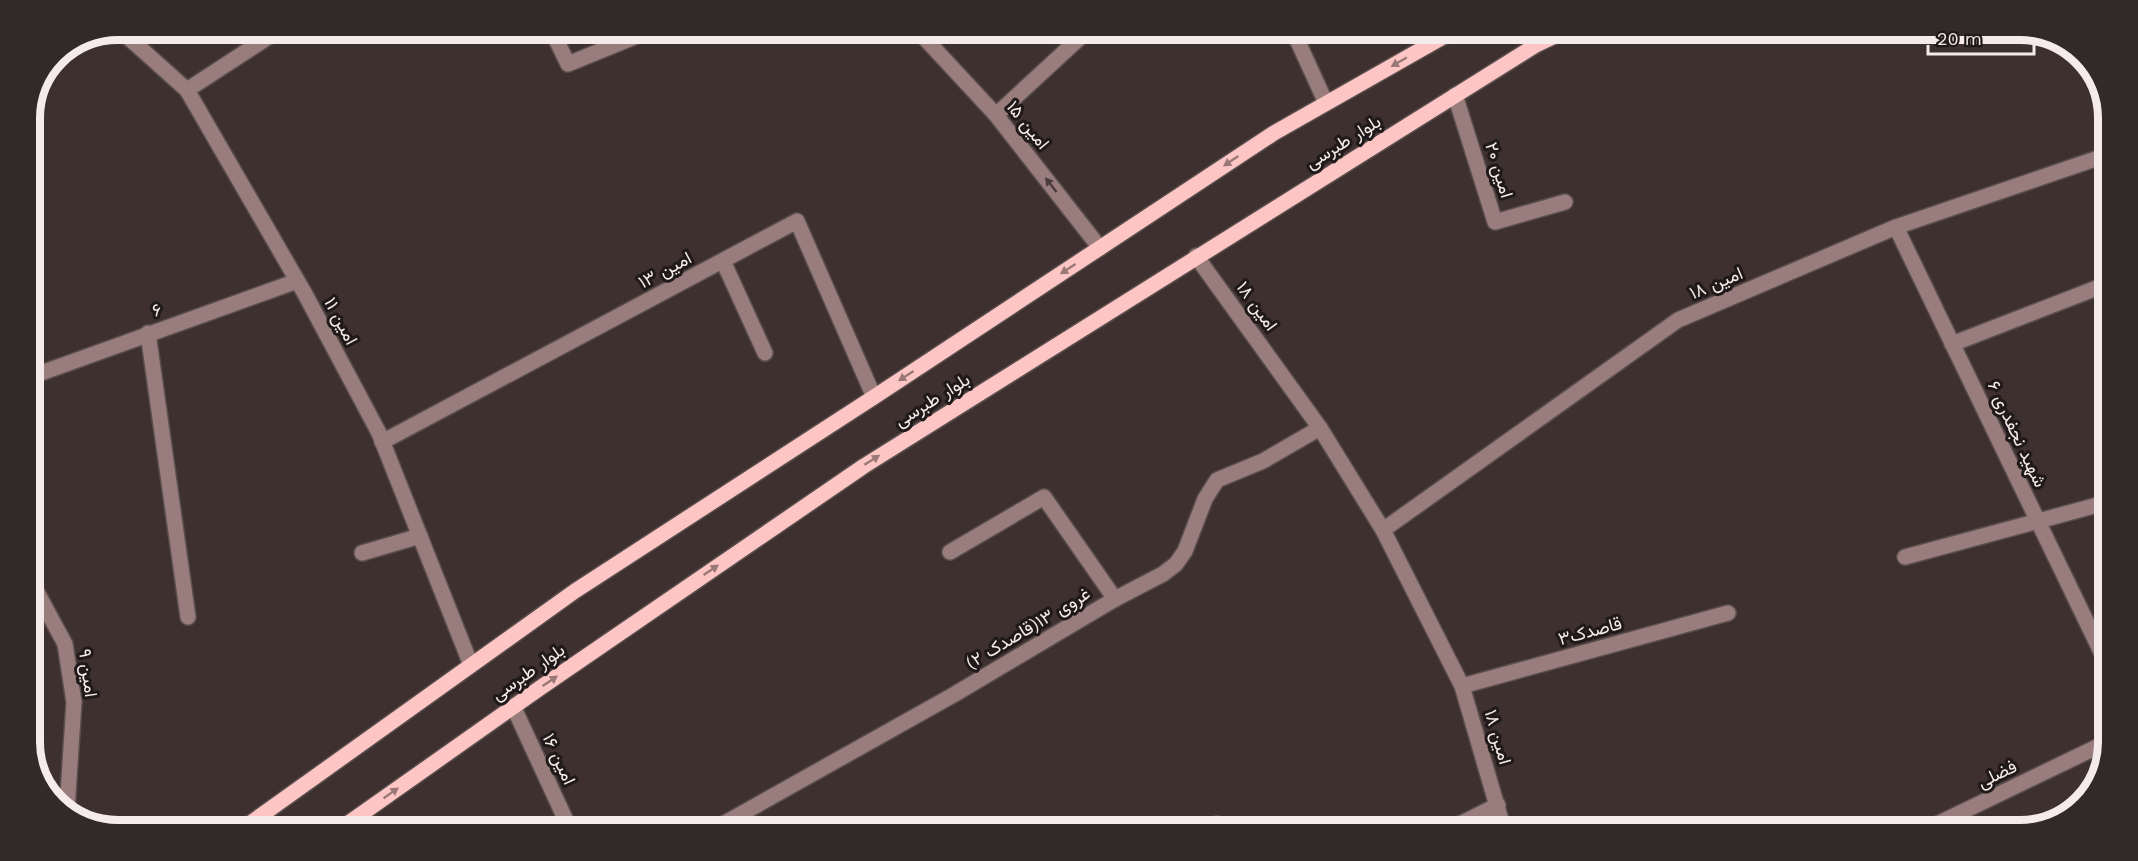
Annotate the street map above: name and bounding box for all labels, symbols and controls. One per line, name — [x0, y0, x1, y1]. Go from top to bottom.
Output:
scale bar — [1928, 18, 2034, 56]
text: 20 m — [1937, 28, 1982, 49]
one-way arrow — [1390, 57, 1407, 67]
street label: امین ۱۵ — [1002, 96, 1054, 154]
street label: بلوار طبرسی — [1301, 110, 1385, 174]
street label: امین ۲۰ — [1480, 139, 1518, 201]
one-way arrow — [1223, 156, 1239, 167]
one-way arrow — [1046, 178, 1058, 193]
street label: امین ۱۳ — [635, 247, 695, 293]
street label: امین ۱۸ — [1686, 262, 1746, 304]
one-way arrow — [1061, 263, 1077, 275]
street label: امین ۱۸ — [1232, 277, 1282, 335]
street label: امین ۱۱ — [319, 294, 363, 348]
street label: ۶ — [149, 298, 165, 321]
street label: بلوار طبرسی — [890, 368, 974, 432]
one-way arrow — [898, 370, 914, 382]
street label: شهید نجفدری ۶ — [1983, 377, 2051, 491]
one-way arrow — [864, 455, 880, 466]
one-way arrow — [703, 564, 719, 576]
street label: غروی ۱۳(قاصدک ۲) — [962, 582, 1094, 674]
street label: قاصدک۳ — [1556, 612, 1624, 649]
street label: بلوار طبرسی — [487, 639, 569, 705]
street label: امین ۹ — [74, 647, 102, 699]
one-way arrow — [542, 675, 558, 687]
street label: امین ۱۸ — [1480, 707, 1516, 767]
street label: امین ۱۶ — [538, 730, 580, 788]
street label: فضلی — [1974, 755, 2020, 793]
one-way arrow — [383, 788, 399, 799]

